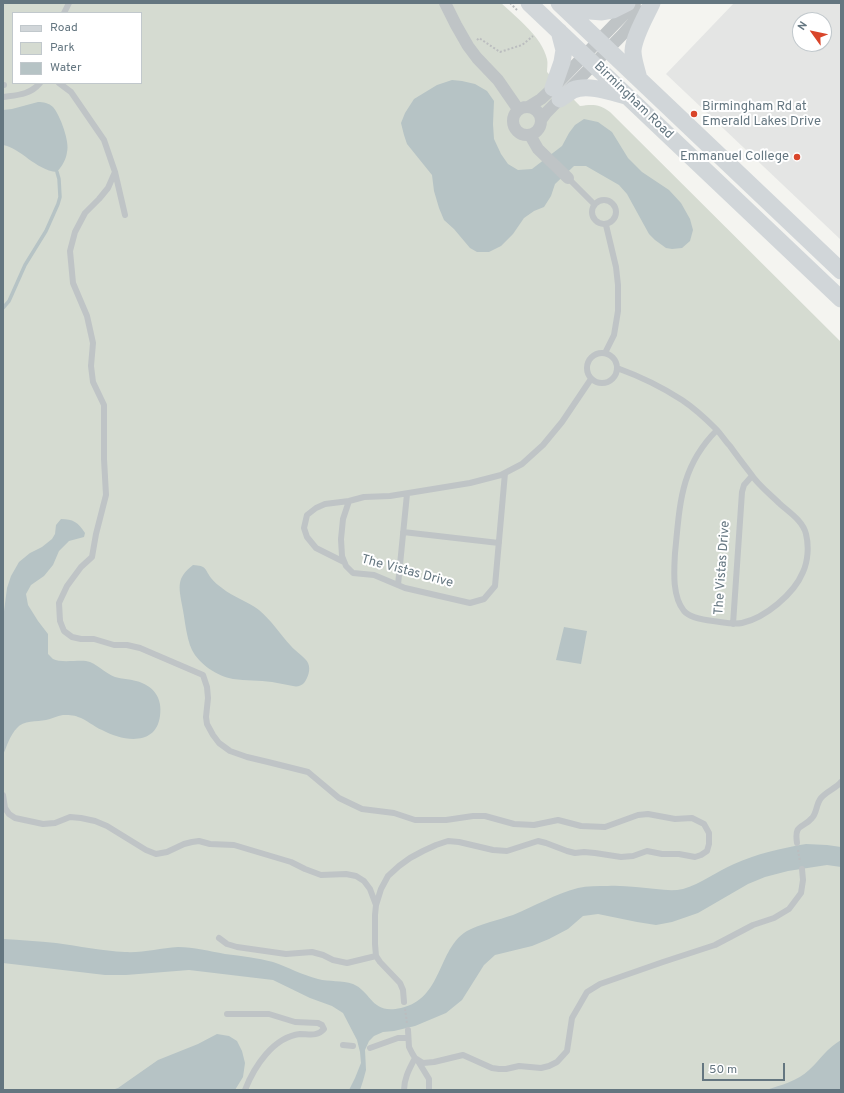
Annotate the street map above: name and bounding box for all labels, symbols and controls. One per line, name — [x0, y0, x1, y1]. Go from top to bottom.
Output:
legend — [12, 12, 142, 84]
north arrow — [792, 12, 832, 52]
text: N — [795, 19, 811, 33]
text: Road — [50, 20, 78, 36]
text: Park — [50, 40, 75, 56]
street label: Birmingham Road — [590, 59, 676, 143]
text: Water — [50, 60, 82, 76]
place label: Birmingham Rd at Emerald Lakes Drive — [702, 99, 821, 130]
marker: Birmingham Rd at Emerald Lakes Drive — [689, 109, 699, 119]
place label: Emmanuel College — [680, 149, 789, 165]
marker: Emmanuel College — [792, 152, 802, 162]
street label: The Vistas Drive — [712, 520, 734, 616]
street label: The Vistas Drive — [359, 552, 455, 592]
scale bar — [704, 1055, 787, 1081]
text: 50 m — [709, 1062, 737, 1078]

